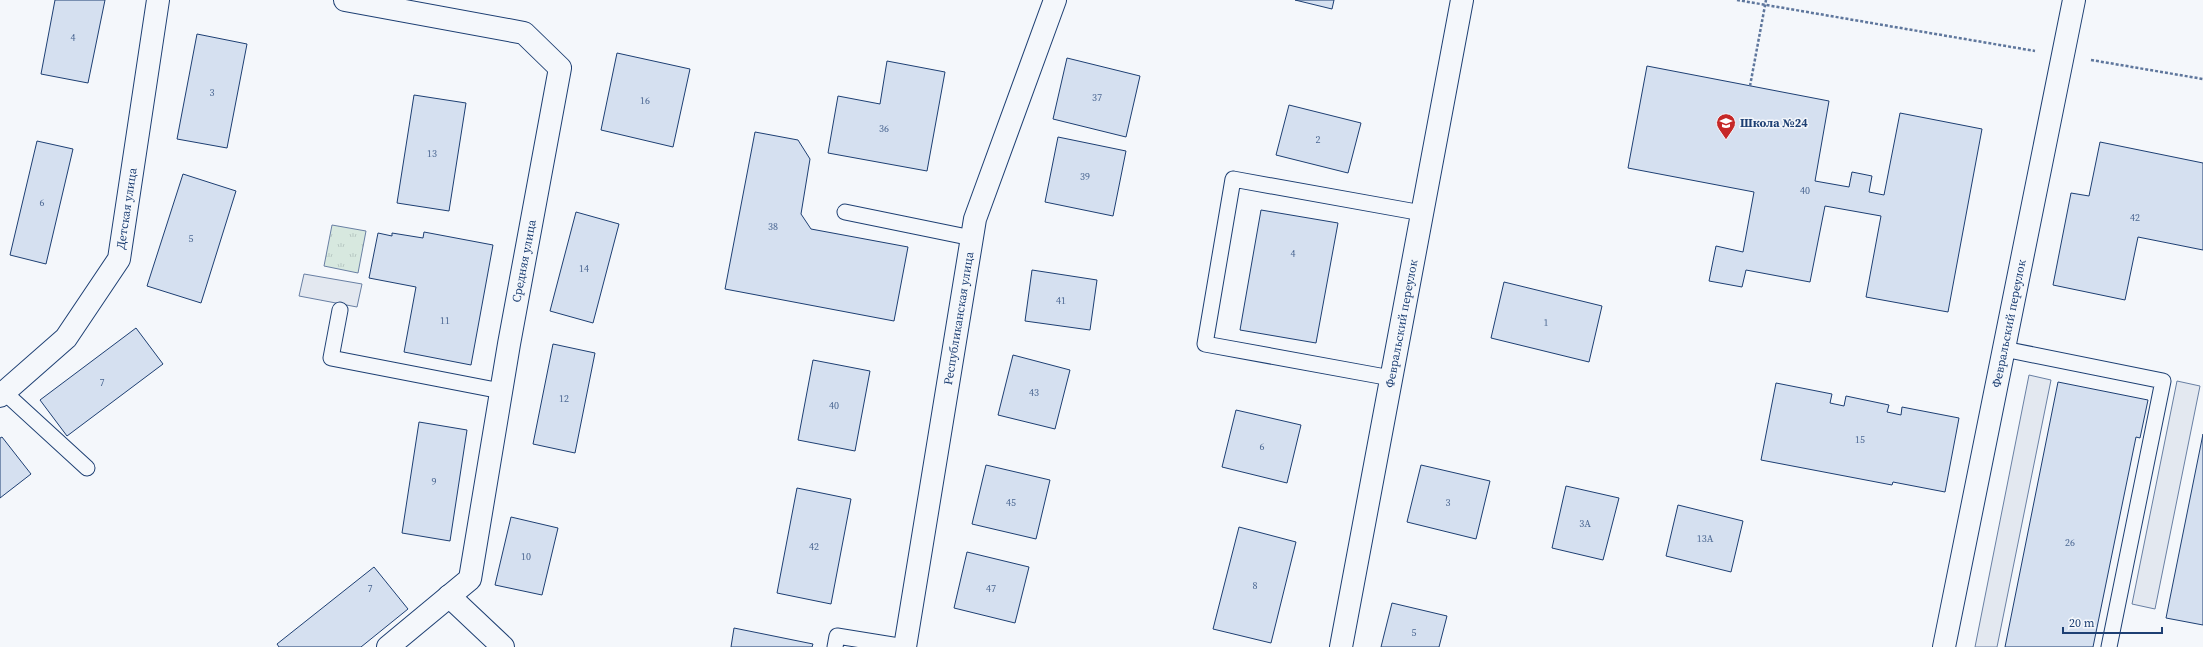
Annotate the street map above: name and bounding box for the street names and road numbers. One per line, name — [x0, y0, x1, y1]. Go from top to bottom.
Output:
street label: Детская улица — [113, 166, 141, 250]
street label: Средняя улица — [508, 217, 540, 304]
street label: Республиканская улица — [940, 250, 978, 386]
street label: Февральский переулок — [1382, 258, 1421, 389]
street label: Февральский переулок — [1988, 258, 2030, 389]

